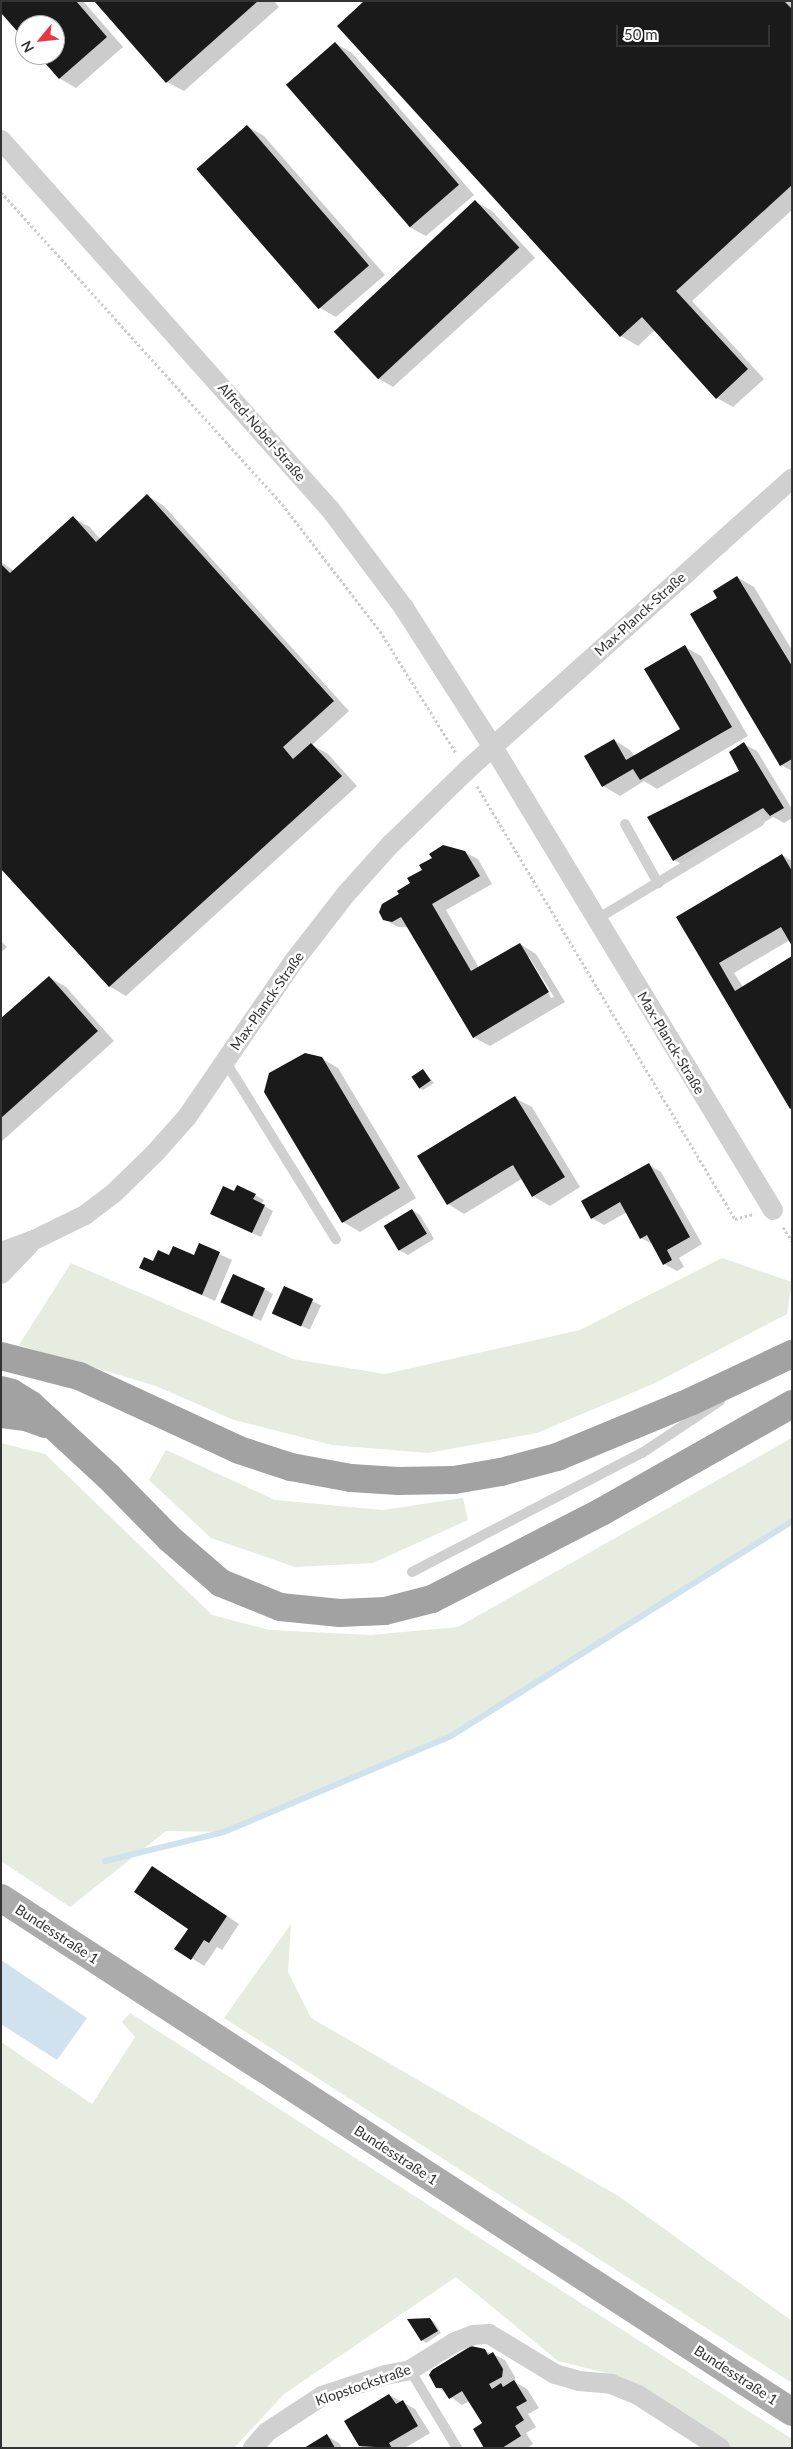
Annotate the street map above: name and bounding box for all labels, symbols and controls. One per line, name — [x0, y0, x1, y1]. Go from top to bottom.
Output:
north arrow — [15, 15, 65, 65]
scale bar — [618, 15, 772, 47]
text: 50 m — [624, 25, 658, 43]
text: N — [17, 38, 37, 56]
street label: Alfred-Nobel-Straße — [215, 379, 309, 485]
street label: Max-Planck-Straße — [591, 569, 689, 659]
street label: Max-Planck-Straße — [227, 948, 307, 1054]
street label: Max-Planck-Straße — [634, 989, 708, 1097]
street label: Bundesstraße 1 — [12, 1901, 102, 1967]
street label: Bundesstraße 1 — [351, 2122, 441, 2188]
street label: Bundesstraße 1 — [691, 2342, 781, 2408]
street label: Klopstockstraße — [313, 2361, 413, 2409]

